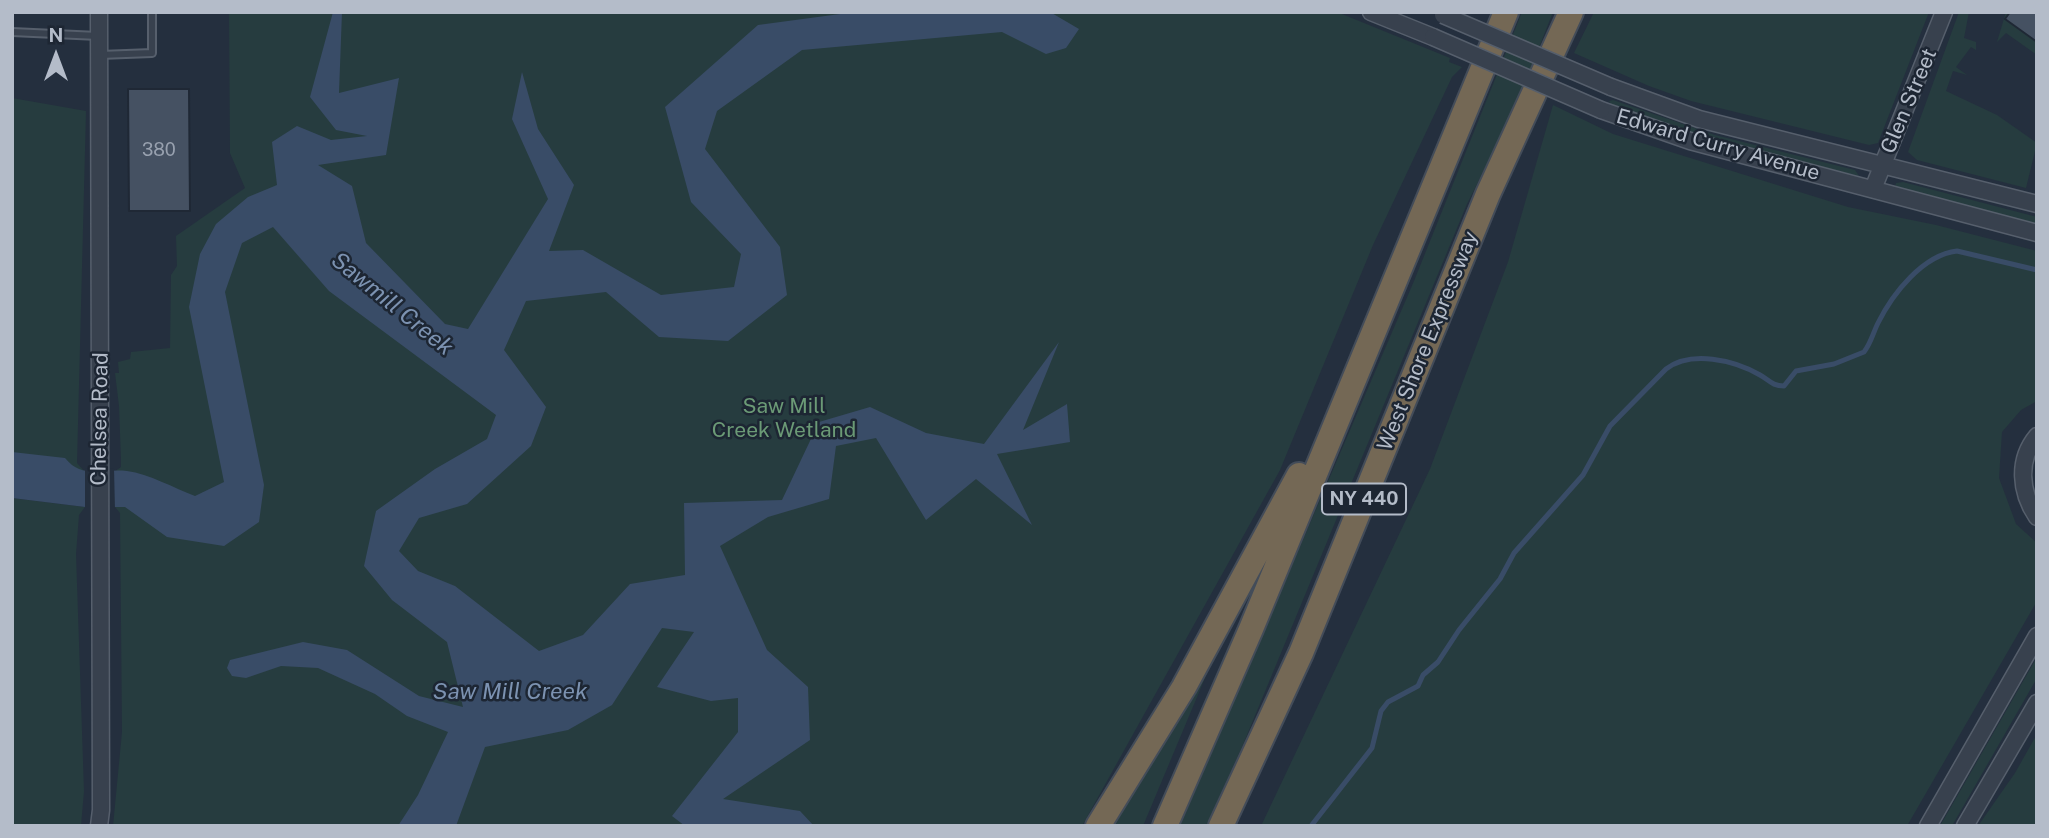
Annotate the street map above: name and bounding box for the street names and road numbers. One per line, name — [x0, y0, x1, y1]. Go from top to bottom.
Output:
street label: Glen Street — [1876, 45, 1942, 157]
street label: Edward Curry Avenue — [1613, 104, 1823, 186]
street label: West Shore Expressway — [1372, 228, 1484, 454]
street label: Chelsea Road — [86, 352, 114, 486]
road number: NY 440 — [1322, 484, 1406, 514]

